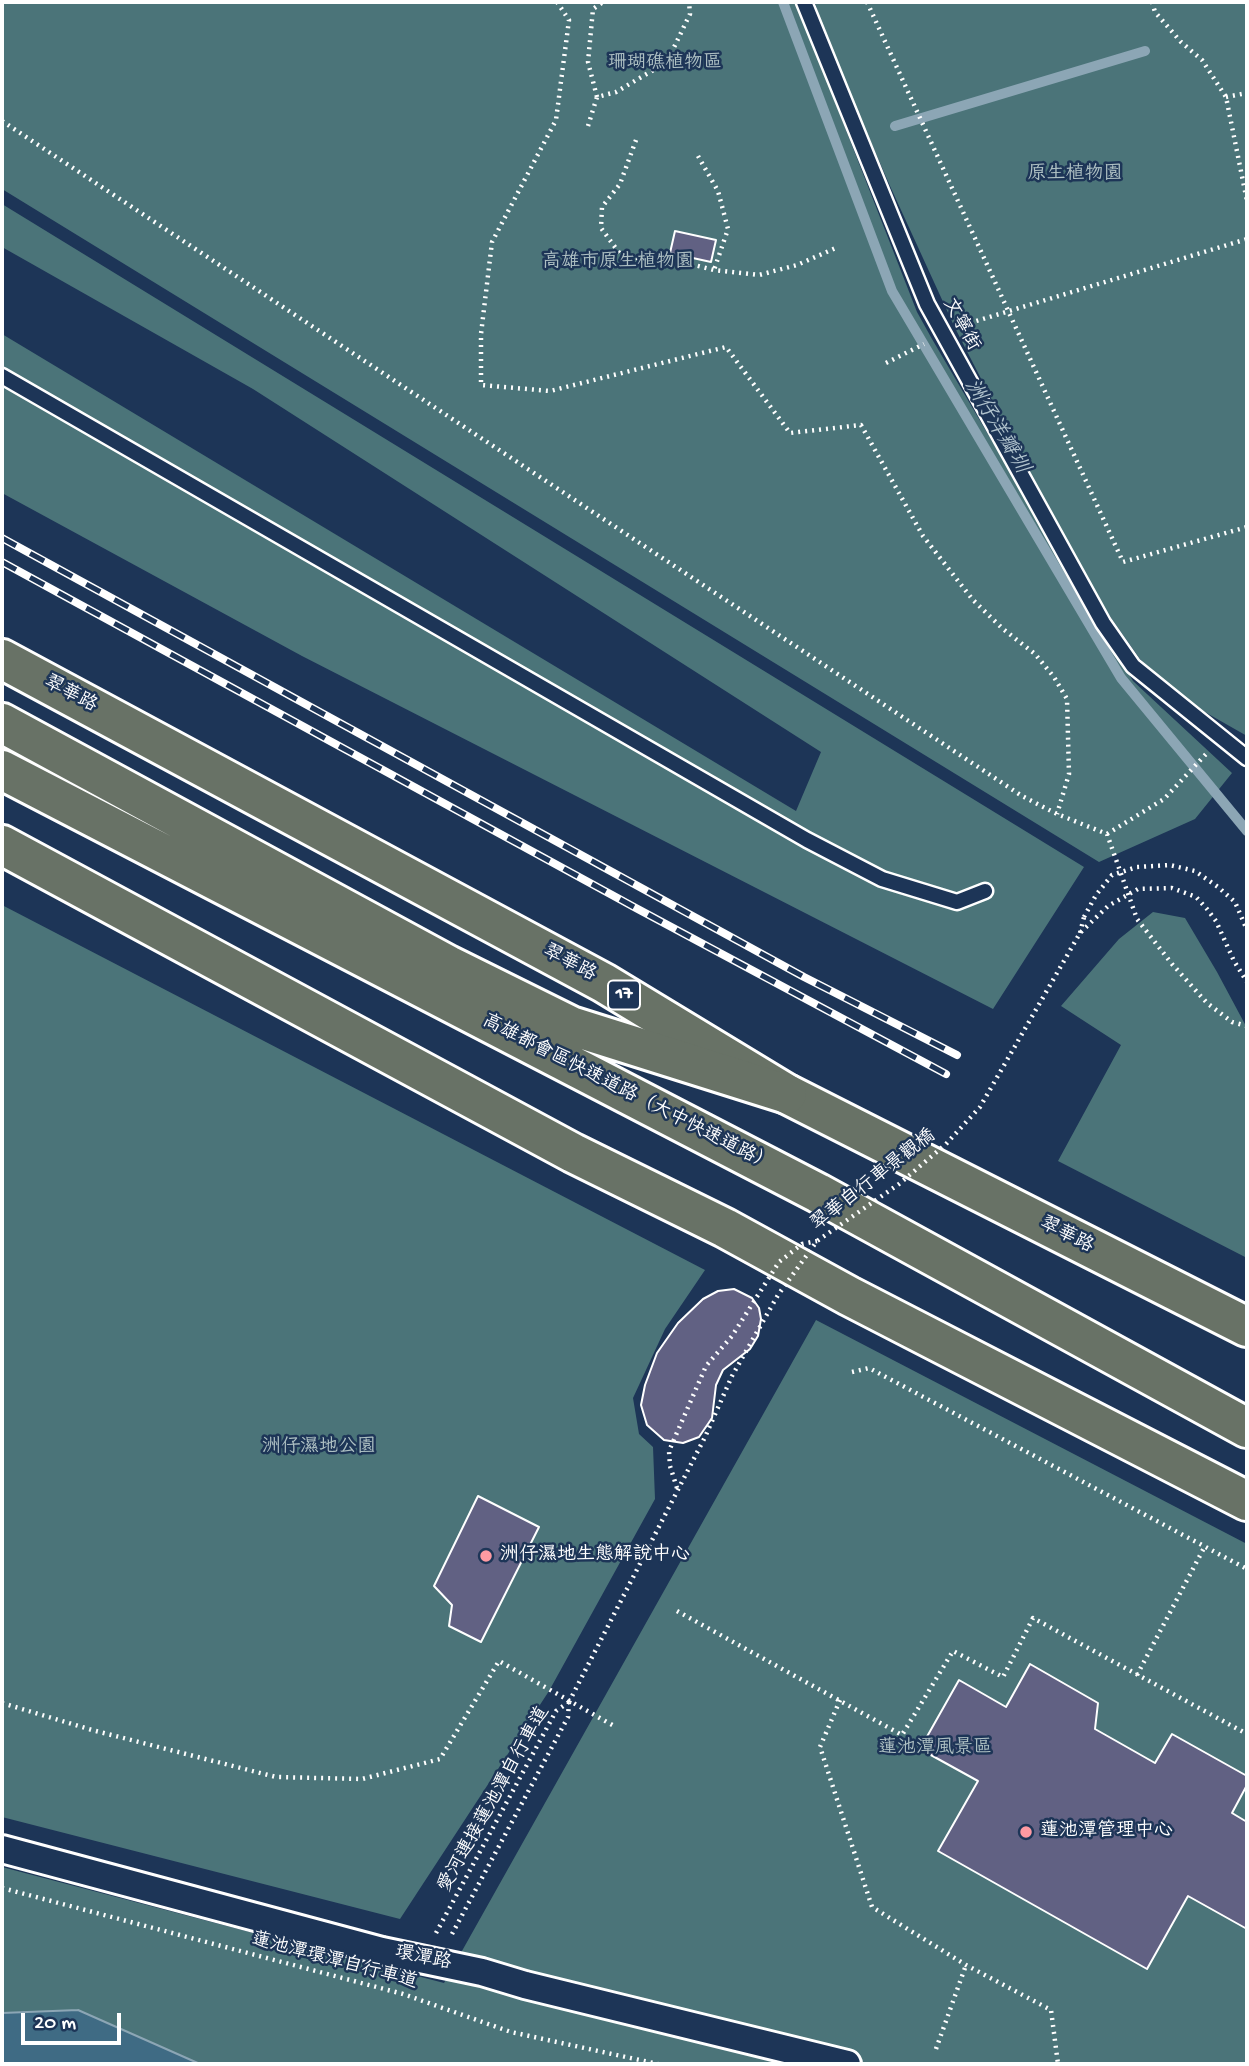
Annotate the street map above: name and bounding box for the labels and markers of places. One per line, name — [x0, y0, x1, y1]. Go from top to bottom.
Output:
place label: 洲仔濕地生態解說中心 — [500, 1545, 690, 1567]
marker: 洲仔濕地生態解說中心 — [478, 1548, 494, 1564]
place label: 蓮池潭管理中心 — [1040, 1821, 1173, 1843]
marker: 蓮池潭管理中心 — [1018, 1824, 1034, 1840]

